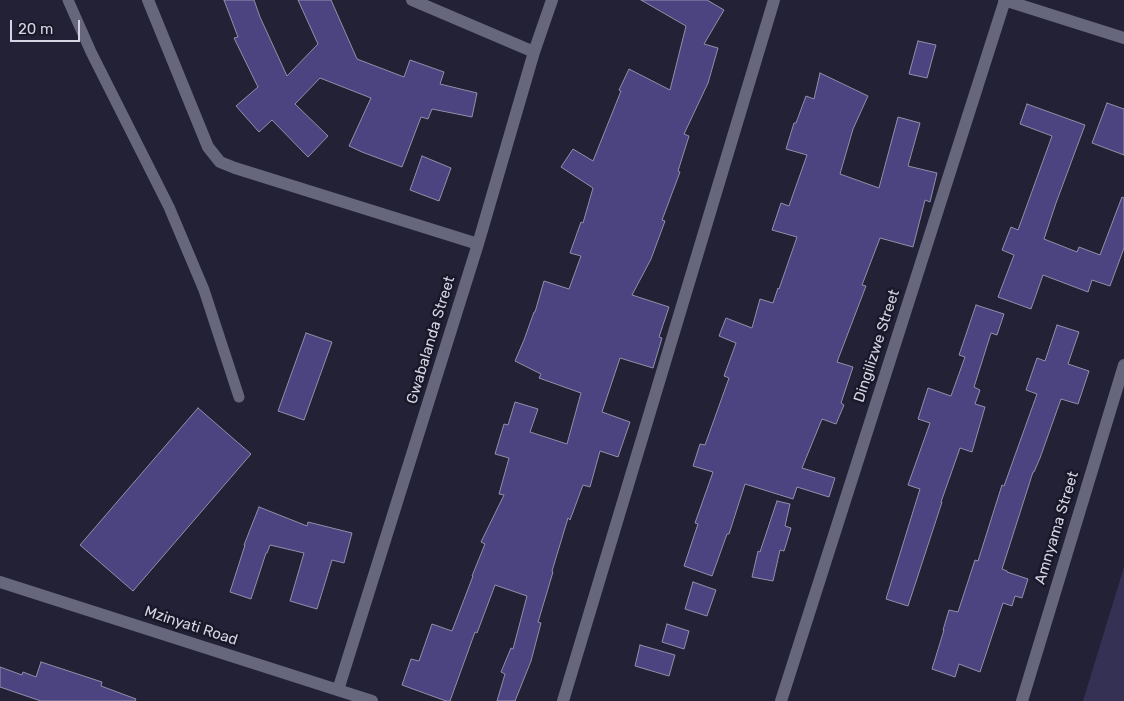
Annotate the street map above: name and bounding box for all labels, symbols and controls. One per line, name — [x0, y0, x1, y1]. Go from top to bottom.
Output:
scale bar — [12, 10, 82, 42]
text: 20 m — [18, 20, 53, 38]
street label: Gwabalanda Street — [403, 274, 459, 406]
street label: Dingilizwe Street — [850, 287, 904, 405]
street label: Amnyama Street — [1031, 469, 1083, 587]
street label: Mzinyati Road — [142, 602, 240, 650]

